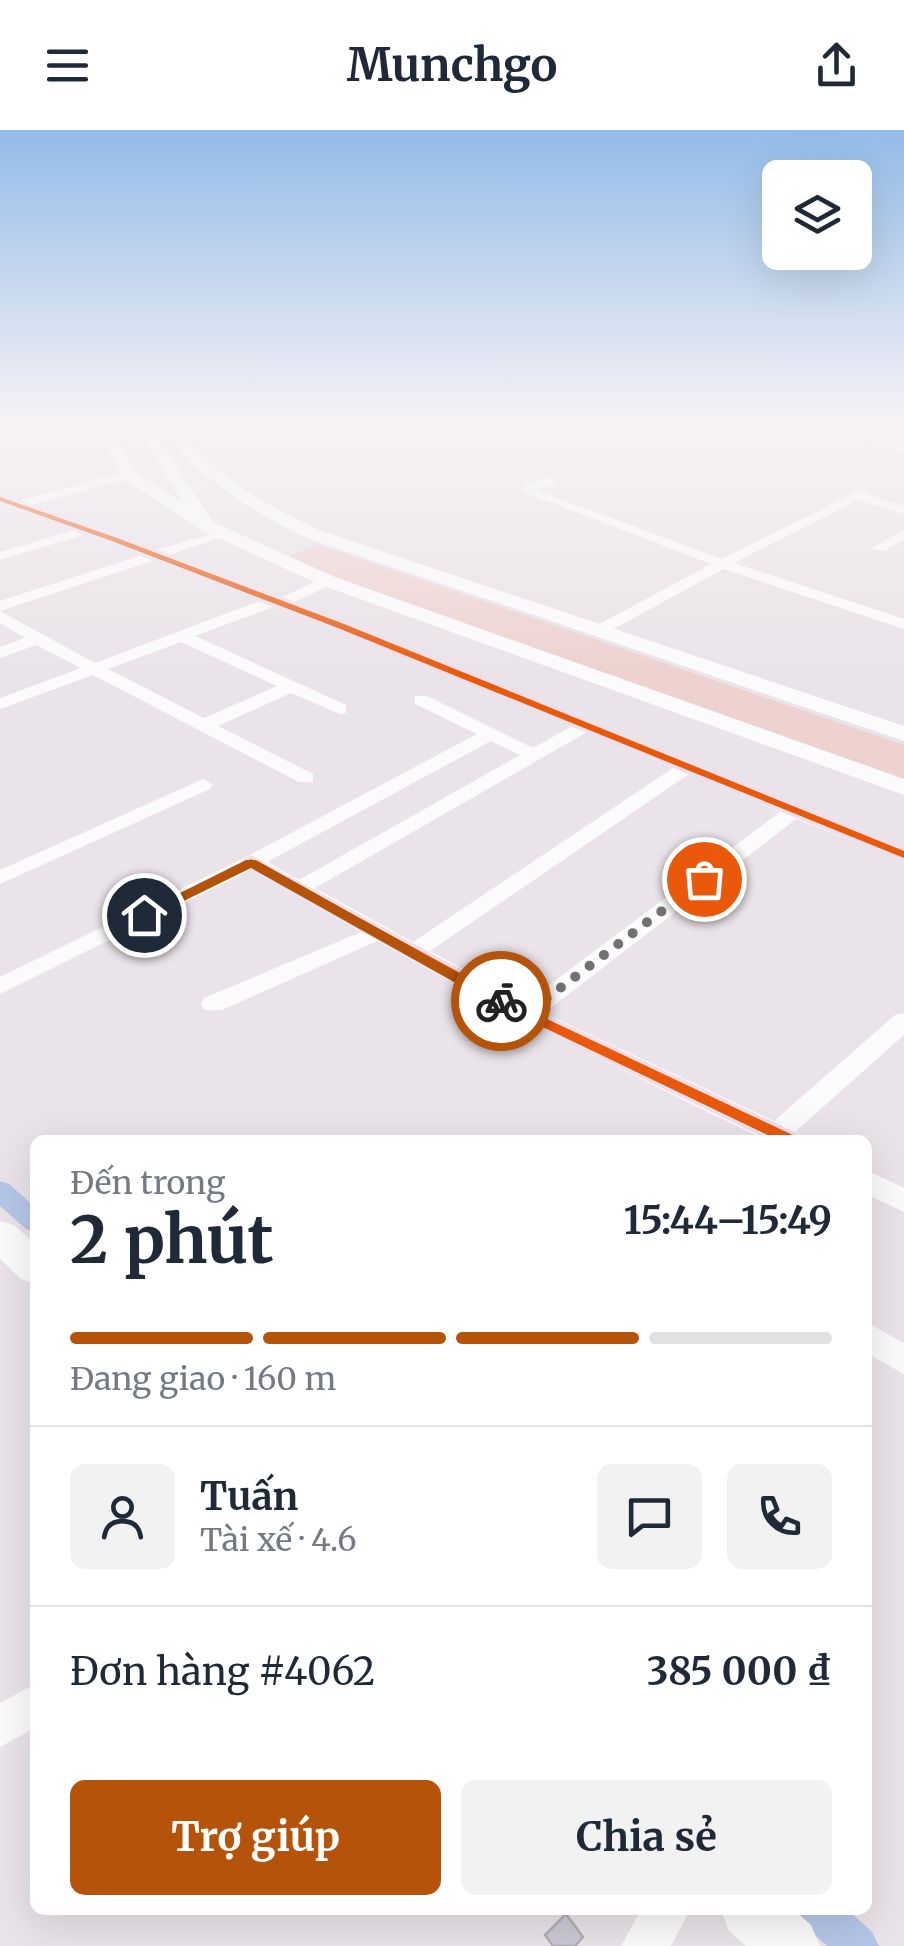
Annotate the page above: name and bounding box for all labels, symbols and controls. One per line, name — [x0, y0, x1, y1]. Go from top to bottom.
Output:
text: Munchgo — [347, 37, 557, 93]
icon: menu — [40, 38, 95, 93]
icon: share — [809, 38, 864, 93]
map controls — [762, 160, 872, 270]
button: layers — [762, 160, 872, 270]
pin — [662, 837, 747, 922]
icon: bag — [677, 852, 732, 907]
pin — [102, 873, 187, 958]
icon: home — [117, 888, 172, 943]
courier — [451, 951, 551, 1051]
icon: bike — [474, 974, 529, 1029]
text: Đến trong — [70, 1163, 225, 1203]
text: 15:44–15:49 — [624, 1197, 832, 1244]
text: 2 phút — [70, 1199, 274, 1281]
text: Đang giao · 160 m — [70, 1359, 336, 1399]
button: person — [70, 1464, 175, 1569]
button: chat — [597, 1464, 702, 1569]
button: phone — [727, 1464, 832, 1569]
text: Tuấn — [200, 1473, 298, 1520]
text: Tài xế · 4.6 — [200, 1520, 357, 1560]
text: Đơn hàng #4062 — [70, 1648, 375, 1695]
text: 385 000 ₫ — [647, 1648, 832, 1695]
button: Trợ giúp — [70, 1780, 441, 1895]
button: Chia sẻ — [461, 1780, 832, 1895]

